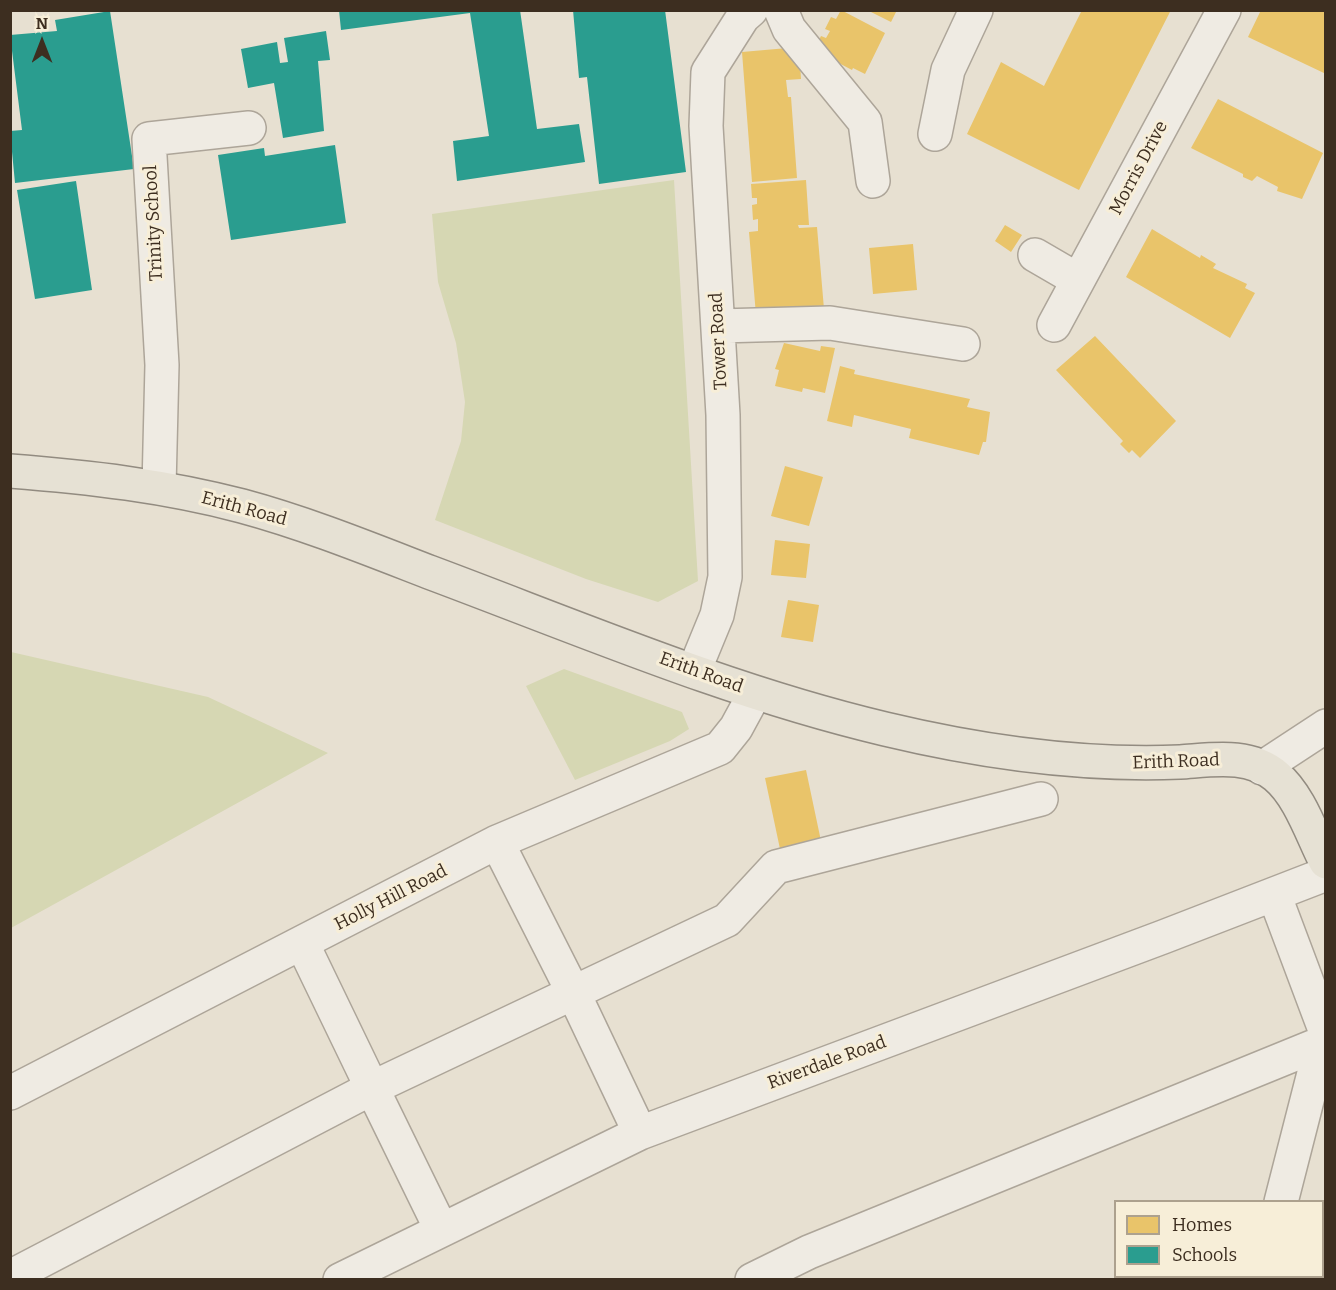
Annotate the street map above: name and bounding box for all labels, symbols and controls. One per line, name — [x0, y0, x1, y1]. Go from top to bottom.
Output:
north arrow — [12, 12, 72, 72]
text: N — [36, 14, 48, 33]
street label: Morris Drive — [1105, 117, 1173, 219]
street label: Trinity School — [140, 165, 168, 281]
street label: Tower Road — [706, 292, 732, 390]
street label: Erith Road — [199, 487, 289, 531]
street label: Erith Road — [656, 648, 746, 698]
street label: Erith Road — [1132, 750, 1220, 774]
street label: Holly Hill Road — [331, 860, 451, 936]
street label: Riverdale Road — [765, 1032, 889, 1094]
legend — [1114, 1200, 1324, 1278]
text: Homes — [1172, 1214, 1232, 1236]
text: Schools — [1172, 1244, 1237, 1266]

